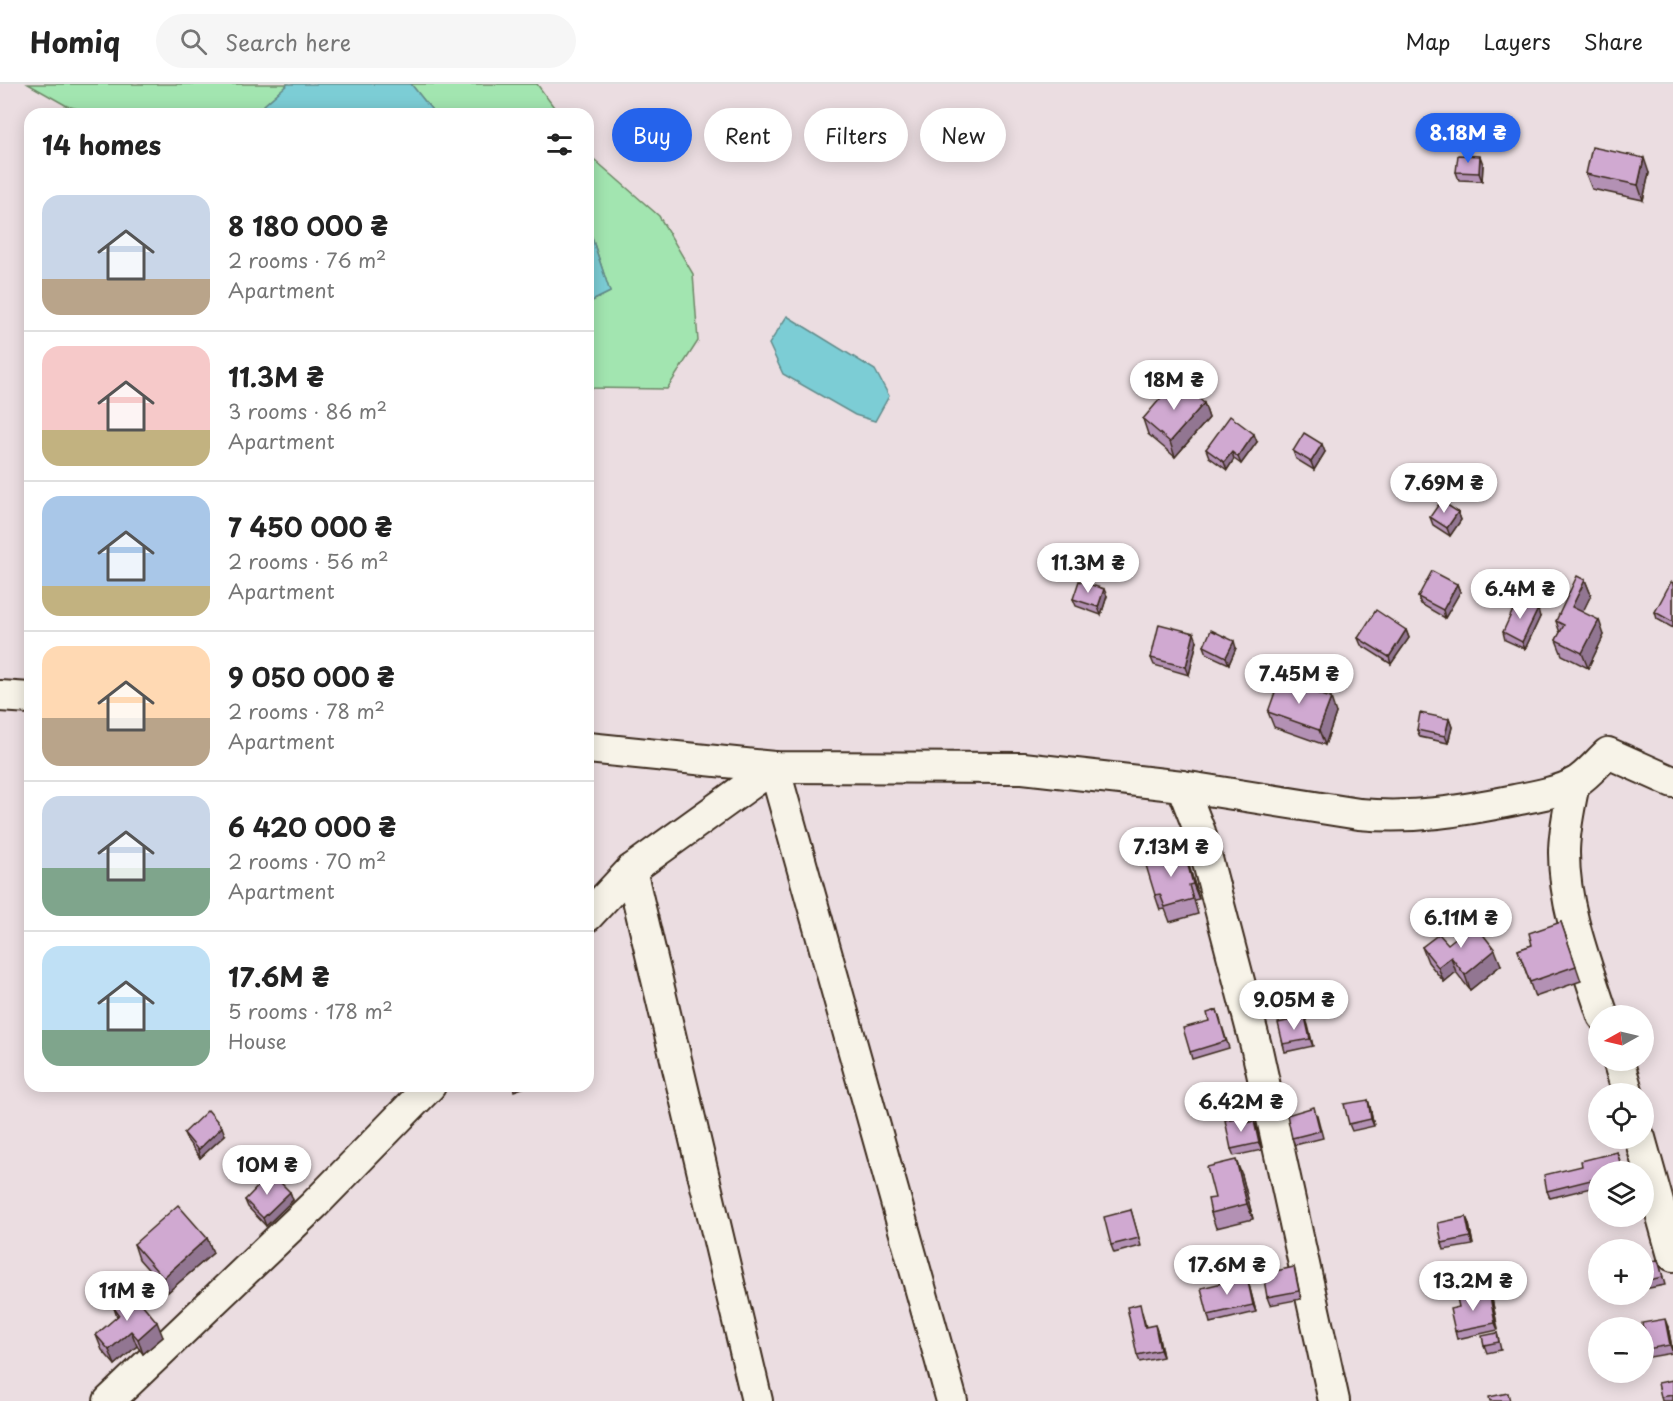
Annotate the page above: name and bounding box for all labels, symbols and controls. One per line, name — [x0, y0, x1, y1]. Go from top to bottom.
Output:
search box — [156, 14, 576, 68]
text: Homiq — [30, 20, 120, 63]
icon: search — [177, 25, 210, 58]
text: Search here — [225, 25, 351, 58]
text: Map — [1406, 25, 1450, 57]
text: Layers — [1483, 25, 1551, 57]
text: Share — [1584, 25, 1643, 57]
chip: Buy — [612, 108, 692, 162]
chip: Rent — [704, 108, 792, 162]
chip: Filters — [804, 108, 908, 162]
chip: New — [920, 108, 1006, 162]
pin: 8.18M ₴ — [1413, 113, 1523, 164]
text: 8.18M ₴ — [1429, 117, 1507, 147]
text: 14 homes — [42, 125, 161, 164]
icon: filters — [543, 128, 576, 161]
text: 8 180 000 ₴ — [228, 206, 388, 245]
icon: home — [90, 219, 162, 291]
text: 2 rooms · 76 m² — [228, 245, 386, 275]
text: Apartment — [228, 275, 335, 305]
text: 11.3M ₴ — [228, 357, 324, 396]
pin: 18M ₴ — [1132, 360, 1216, 411]
text: 18M ₴ — [1144, 364, 1204, 394]
icon: home — [90, 370, 162, 442]
text: 3 rooms · 86 m² — [228, 396, 387, 426]
text: Apartment — [228, 426, 335, 456]
pin: 7.69M ₴ — [1389, 463, 1499, 514]
text: 7.69M ₴ — [1404, 467, 1484, 497]
text: 7 450 000 ₴ — [228, 507, 392, 546]
icon: home — [90, 520, 162, 592]
pin: 11.3M ₴ — [1033, 543, 1143, 594]
text: 2 rooms · 56 m² — [228, 546, 389, 576]
text: 11.3M ₴ — [1051, 547, 1125, 577]
pin: 6.4M ₴ — [1471, 569, 1569, 620]
text: 6.4M ₴ — [1485, 573, 1555, 603]
text: Apartment — [228, 576, 335, 606]
pin: 7.45M ₴ — [1244, 654, 1354, 705]
text: 9 050 000 ₴ — [228, 657, 395, 696]
text: 7.45M ₴ — [1259, 658, 1339, 688]
icon: home — [90, 670, 162, 742]
text: 2 rooms · 78 m² — [228, 696, 385, 726]
text: Apartment — [228, 726, 335, 756]
text: 6 420 000 ₴ — [228, 807, 396, 846]
icon: home — [90, 820, 162, 892]
pin: 7.13M ₴ — [1116, 827, 1226, 878]
text: 7.13M ₴ — [1133, 831, 1209, 861]
text: 2 rooms · 70 m² — [228, 846, 386, 876]
text: Apartment — [228, 876, 335, 906]
pin: 6.11M ₴ — [1406, 898, 1516, 949]
text: 6.11M ₴ — [1424, 902, 1498, 932]
text: 17.6M ₴ — [228, 957, 330, 996]
icon: home — [90, 970, 162, 1042]
pin: 9.05M ₴ — [1239, 980, 1349, 1031]
text: 9.05M ₴ — [1253, 984, 1335, 1014]
text: 5 rooms · 178 m² — [228, 996, 393, 1026]
north arrow — [1588, 1005, 1654, 1071]
map controls — [1588, 1005, 1654, 1383]
text: House — [228, 1026, 287, 1056]
pin: 6.42M ₴ — [1186, 1082, 1296, 1133]
button: locate — [1588, 1083, 1654, 1149]
text: 6.42M ₴ — [1198, 1086, 1284, 1116]
pin: 10M ₴ — [225, 1145, 309, 1196]
text: 10M ₴ — [236, 1149, 298, 1179]
button: layers — [1588, 1161, 1654, 1227]
button: + — [1588, 1239, 1654, 1305]
pin: 17.6M ₴ — [1172, 1245, 1282, 1296]
text: 17.6M ₴ — [1188, 1249, 1266, 1279]
pin: 13.2M ₴ — [1418, 1261, 1528, 1312]
text: 13.2M ₴ — [1433, 1265, 1513, 1295]
pin: 11M ₴ — [85, 1271, 169, 1322]
text: 11M ₴ — [99, 1275, 155, 1305]
button: − — [1588, 1317, 1654, 1383]

